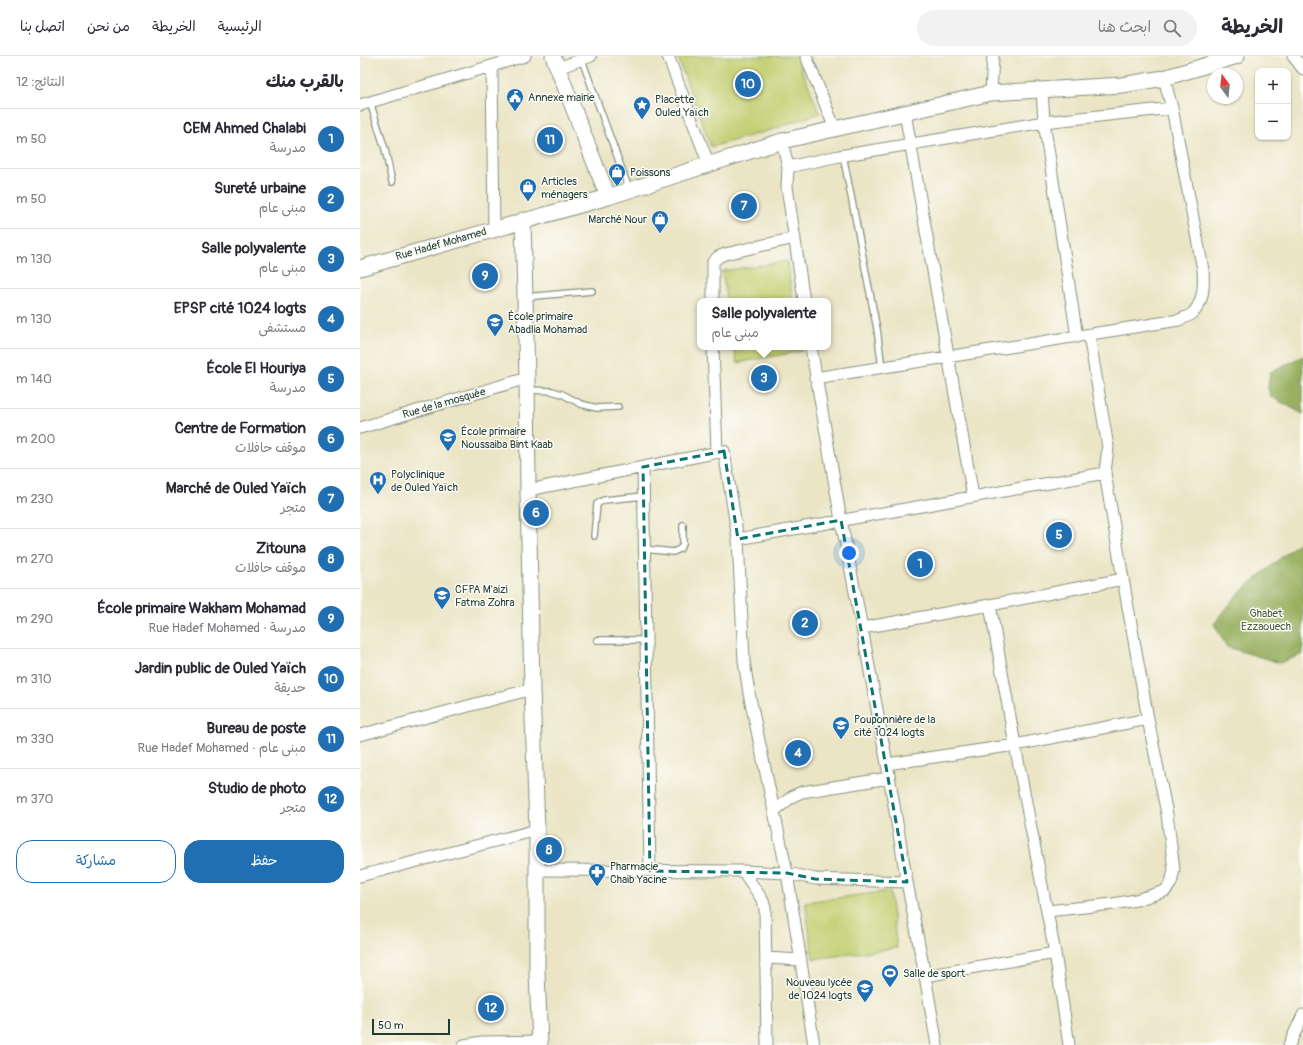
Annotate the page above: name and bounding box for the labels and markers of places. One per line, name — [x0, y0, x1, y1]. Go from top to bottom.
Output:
pin: 10 — [735, 69, 761, 99]
public building icon: Annexe mairie — [505, 87, 525, 112]
place label: Annexe mairie — [528, 91, 595, 104]
place label: Placette Ouled Yaïch — [655, 93, 709, 119]
place icon: Placette Ouled Yaïch — [632, 95, 652, 120]
pin: 11 — [537, 125, 563, 155]
shop icon: Poissons — [607, 162, 627, 187]
place label: Poissons — [630, 166, 671, 179]
place label: Articles ménagers — [541, 175, 588, 201]
shop icon: Articles ménagers — [518, 177, 538, 202]
pin: 7 — [731, 191, 757, 221]
shop icon: Marché Nour — [650, 209, 670, 234]
place label: Marché Nour — [588, 213, 647, 226]
pin: 9 — [472, 261, 498, 291]
place label: École primaire Abadlia Mohamad — [508, 310, 588, 336]
school or university icon: École primaire Abadlia Mohamad — [485, 312, 505, 337]
pin: 3 — [751, 363, 777, 393]
place label: École primaire Noussaiba Bint Kaab — [461, 425, 553, 451]
school or university icon: École primaire Noussaiba Bint Kaab — [438, 427, 458, 452]
place label: Polyclinique de Ouled Yaïch — [391, 468, 458, 494]
hospital icon: Polyclinique de Ouled Yaïch — [368, 470, 388, 495]
pin: 6 — [523, 498, 549, 528]
pin: 5 — [1046, 520, 1072, 550]
pin: 1 — [907, 549, 933, 579]
place label: CFPA M'aizi Fatma Zohra — [455, 583, 515, 609]
school or university icon: CFPA M'aizi Fatma Zohra — [432, 585, 452, 610]
pin: 2 — [792, 608, 818, 638]
place label: Pouponnière de la cité 1024 logts — [854, 713, 935, 739]
school or university icon: Pouponnière de la cité 1024 logts — [831, 715, 851, 740]
pin: 4 — [785, 738, 811, 768]
pin: 8 — [536, 835, 562, 865]
place label: Pharmacie Chaib Yacine — [610, 860, 668, 886]
pharmacy icon: Pharmacie Chaib Yacine — [587, 862, 607, 887]
sports icon: Salle de sport — [880, 963, 900, 988]
place label: Salle de sport — [903, 967, 966, 980]
place label: Nouveau lycée de 1024 logts — [786, 976, 853, 1002]
school or university icon: Nouveau lycée de 1024 logts — [855, 978, 875, 1003]
pin: 12 — [478, 993, 504, 1023]

